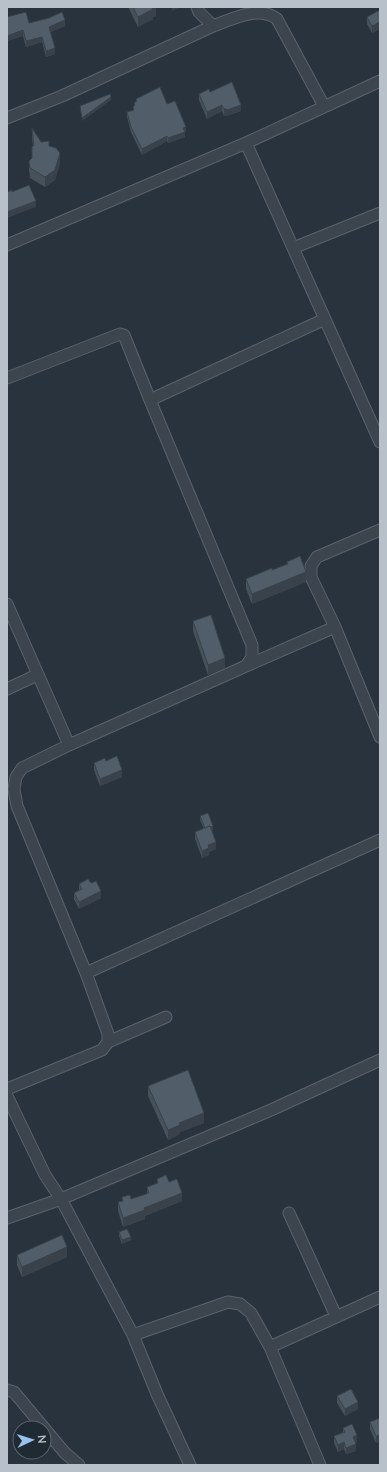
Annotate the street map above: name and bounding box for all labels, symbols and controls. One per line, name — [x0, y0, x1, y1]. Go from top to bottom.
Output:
north arrow — [12, 1420, 52, 1460]
text: N — [36, 1435, 49, 1444]

